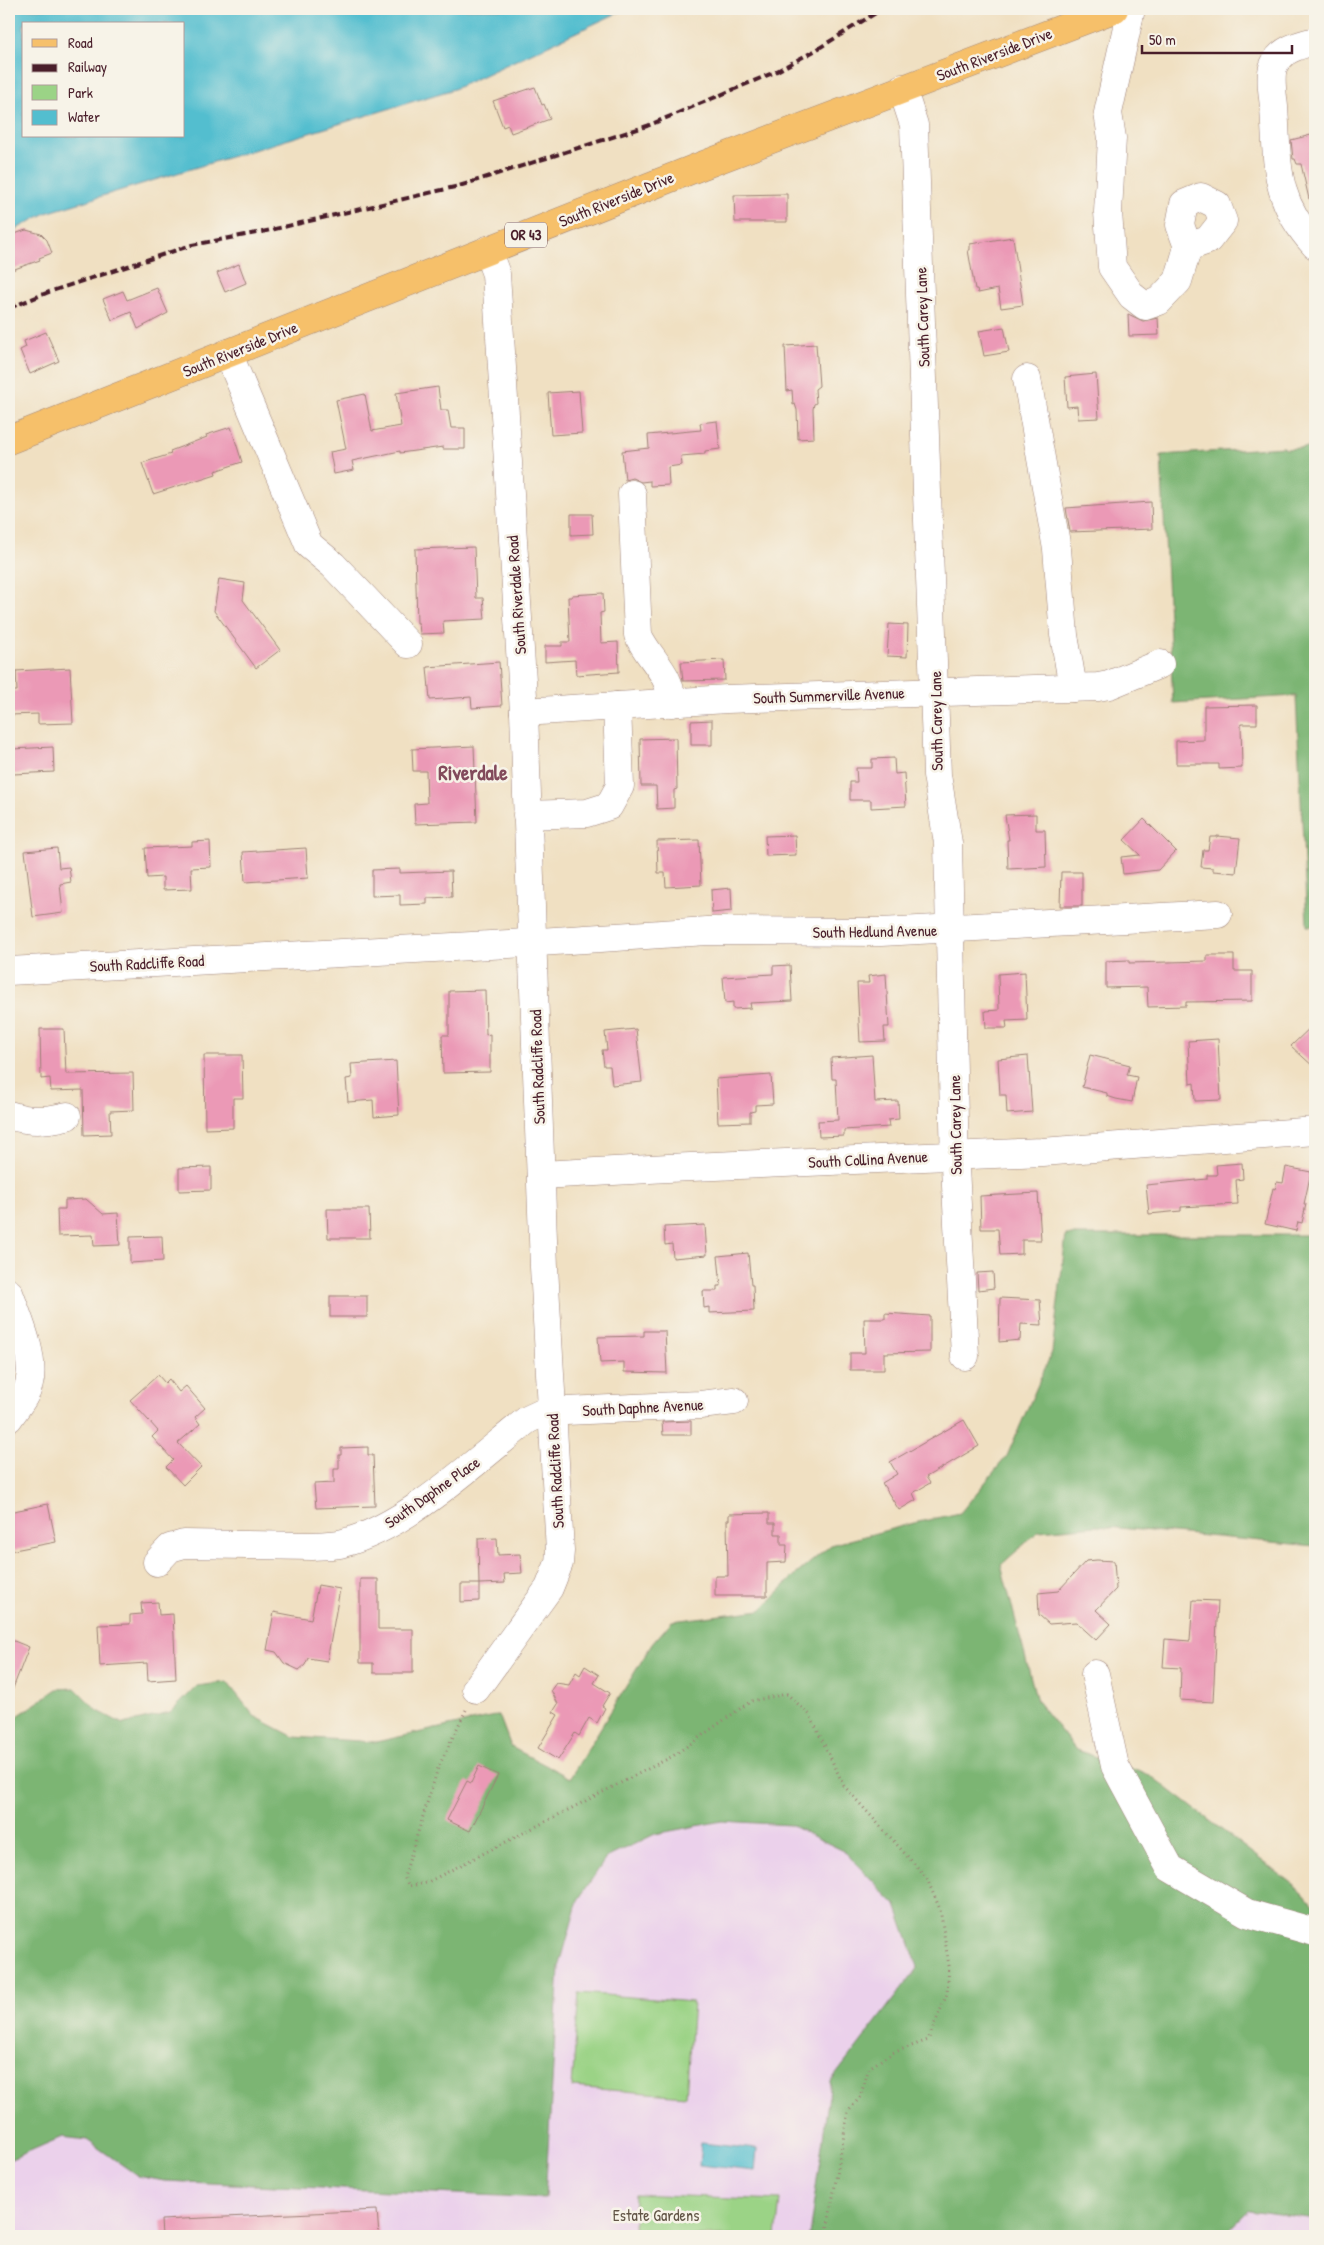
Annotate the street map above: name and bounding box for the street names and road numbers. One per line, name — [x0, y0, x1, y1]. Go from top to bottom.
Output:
street label: South Riverside Drive — [933, 22, 1055, 86]
street label: South Riverside Drive — [555, 166, 677, 232]
road number: OR 43 — [505, 222, 547, 248]
street label: South Carey Lane — [909, 266, 935, 367]
street label: South Riverside Drive — [179, 316, 301, 382]
street label: South Riverdale Road — [501, 535, 531, 655]
street label: South Carey Lane — [924, 670, 948, 771]
street label: South Summerville Avenue — [753, 681, 906, 709]
street label: South Hedlund Avenue — [813, 919, 938, 943]
street label: South Radcliffe Road — [89, 949, 205, 977]
street label: South Radcliffe Road — [524, 1009, 550, 1125]
street label: South Carey Lane — [943, 1074, 967, 1175]
street label: South Collina Avenue — [808, 1145, 929, 1173]
street label: South Daphne Avenue — [582, 1393, 705, 1421]
street label: South Radcliffe Road — [541, 1413, 569, 1529]
street label: South Daphne Place — [380, 1451, 485, 1533]

